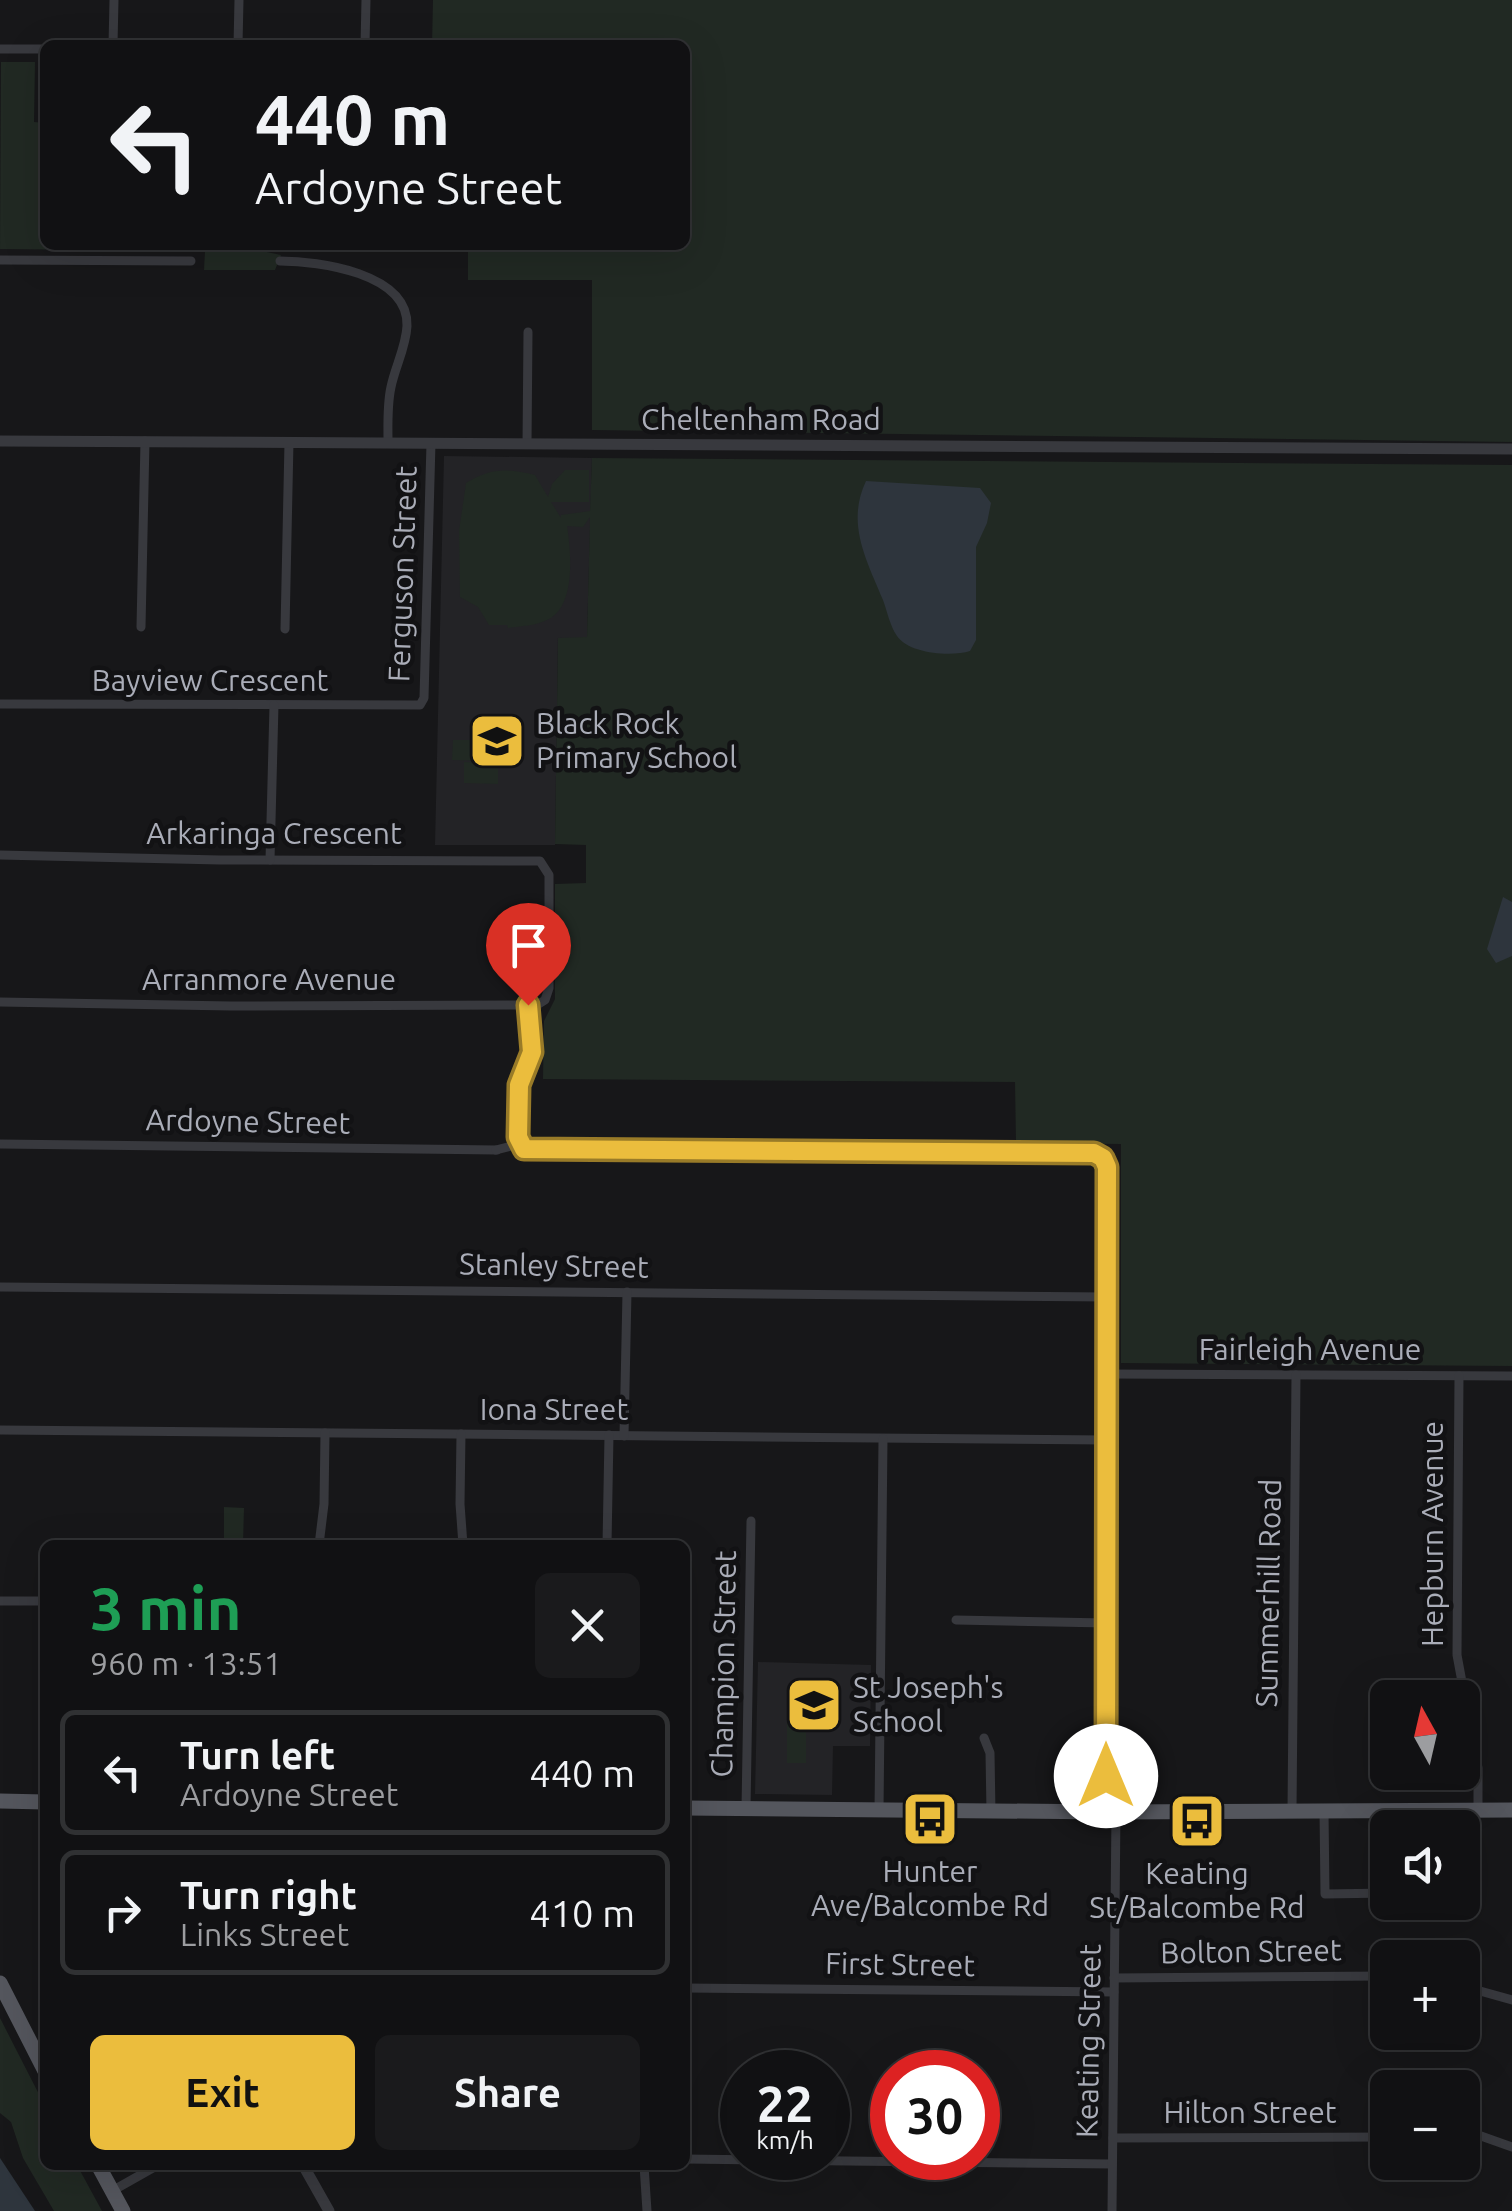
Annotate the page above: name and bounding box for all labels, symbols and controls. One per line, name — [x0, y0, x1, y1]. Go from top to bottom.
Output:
icon: left — [90, 80, 220, 210]
text: 440 m — [255, 80, 450, 158]
text: Ardoyne Street — [255, 162, 562, 213]
street label: Cheltenham Road — [641, 402, 881, 436]
street label: Ferguson Street — [381, 465, 423, 683]
street label: Bayview Crescent — [92, 663, 329, 697]
place label: Black Rock Primary School — [536, 706, 737, 774]
school or university icon: Black Rock Primary School — [467, 711, 527, 771]
street label: Arkaringa Crescent — [146, 816, 402, 850]
pin — [486, 903, 571, 1006]
icon: arrive — [501, 918, 556, 973]
street label: Arranmore Avenue — [142, 962, 396, 996]
street label: Ardoyne Street — [145, 1102, 351, 1140]
street label: Stanley Street — [459, 1246, 649, 1284]
street label: Fairleigh Avenue — [1199, 1332, 1421, 1366]
street label: Iona Street — [480, 1392, 628, 1426]
street label: Hepburn Avenue — [1415, 1421, 1449, 1647]
street label: Summerhill Road — [1249, 1478, 1287, 1708]
street label: Champion Street — [704, 1550, 742, 1778]
button: close — [535, 1573, 640, 1678]
text: 3 min — [90, 1574, 242, 1641]
text: 960 m · 13:51 — [90, 1645, 282, 1681]
place label: St Joseph's School — [853, 1670, 1003, 1738]
school or university icon: St Joseph's School — [784, 1675, 844, 1735]
north arrow — [1370, 1680, 1480, 1790]
map controls — [1370, 1680, 1480, 2180]
position arrow — [1054, 1724, 1158, 1828]
text: Turn left — [180, 1734, 335, 1776]
icon: left — [95, 1745, 150, 1800]
text: 440 m — [529, 1752, 635, 1794]
text: Ardoyne Street — [180, 1776, 398, 1812]
bus stop icon: Hunter Ave/Balcombe Rd — [900, 1789, 960, 1849]
bus stop icon: Keating St/Balcombe Rd — [1167, 1791, 1227, 1851]
button: sound — [1370, 1810, 1480, 1920]
place label: Hunter Ave/Balcombe Rd — [811, 1854, 1049, 1922]
place label: Keating St/Balcombe Rd — [1089, 1856, 1305, 1924]
text: Turn right — [180, 1874, 357, 1916]
icon: right — [95, 1885, 150, 1940]
text: 410 m — [529, 1892, 635, 1934]
text: Links Street — [180, 1916, 349, 1952]
street label: Bolton Street — [1160, 1932, 1342, 1970]
button: + — [1370, 1940, 1480, 2050]
street label: Keating Street — [1069, 1944, 1107, 2138]
street label: First Street — [825, 1946, 975, 1982]
button: Exit — [90, 2035, 355, 2150]
button: Share — [375, 2035, 640, 2150]
speed limit sign: 30 — [870, 2050, 1000, 2180]
button: − — [1370, 2070, 1480, 2180]
text: 22 — [757, 2075, 813, 2131]
street label: Hilton Street — [1163, 2095, 1337, 2129]
text: km/h — [756, 2126, 814, 2154]

